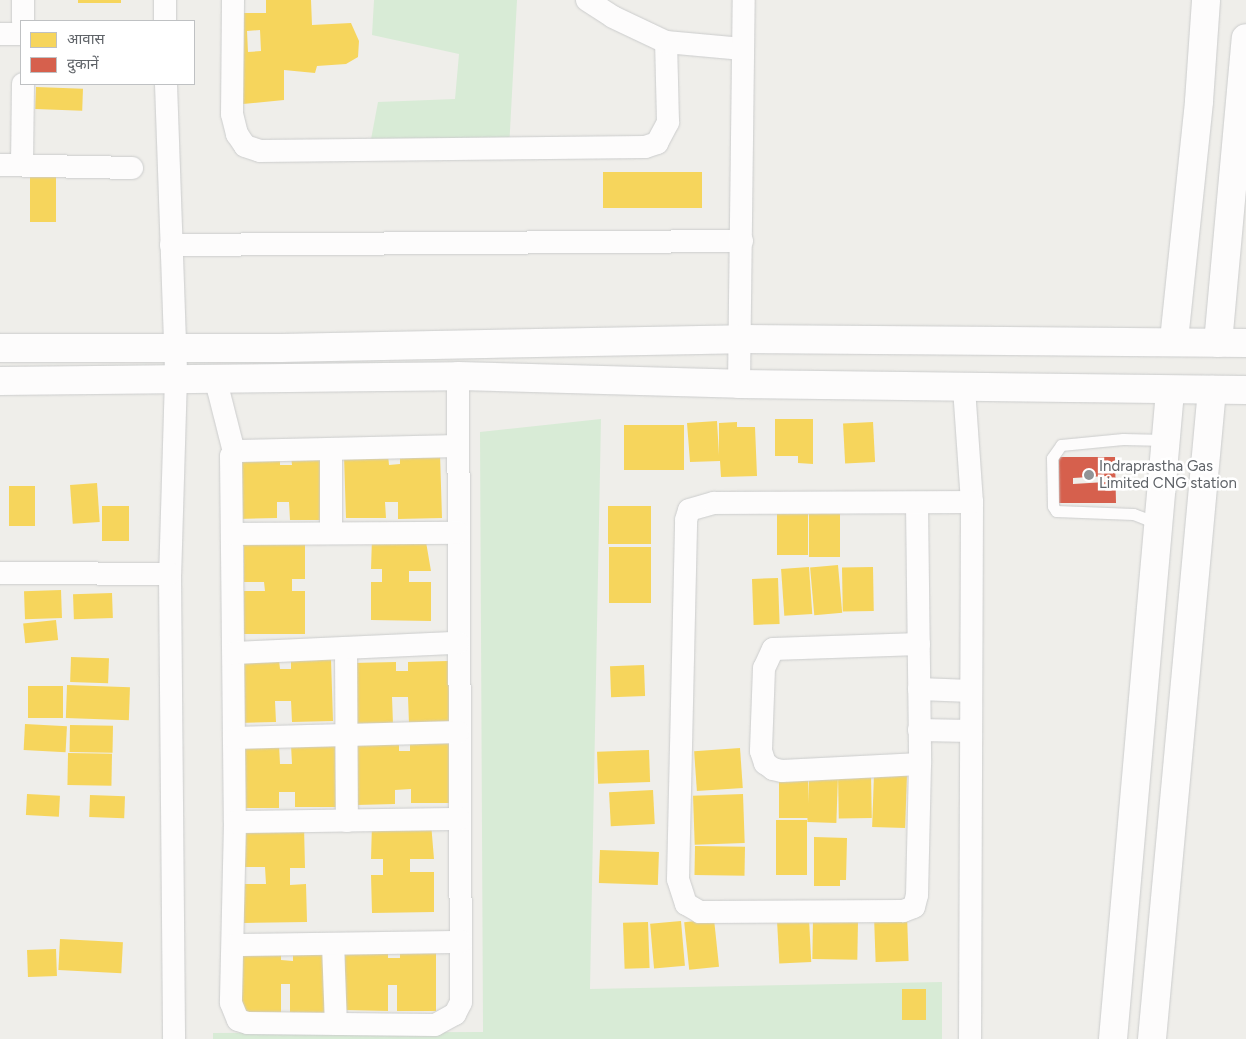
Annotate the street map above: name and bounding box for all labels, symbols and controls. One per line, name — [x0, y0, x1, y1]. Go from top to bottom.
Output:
legend — [20, 20, 195, 85]
text: आवास — [67, 30, 105, 48]
text: दुकानें — [67, 55, 99, 73]
place label: Indraprastha Gas Limited CNG station — [1099, 457, 1237, 492]
marker: Indraprastha Gas Limited CNG station — [1083, 469, 1095, 481]

